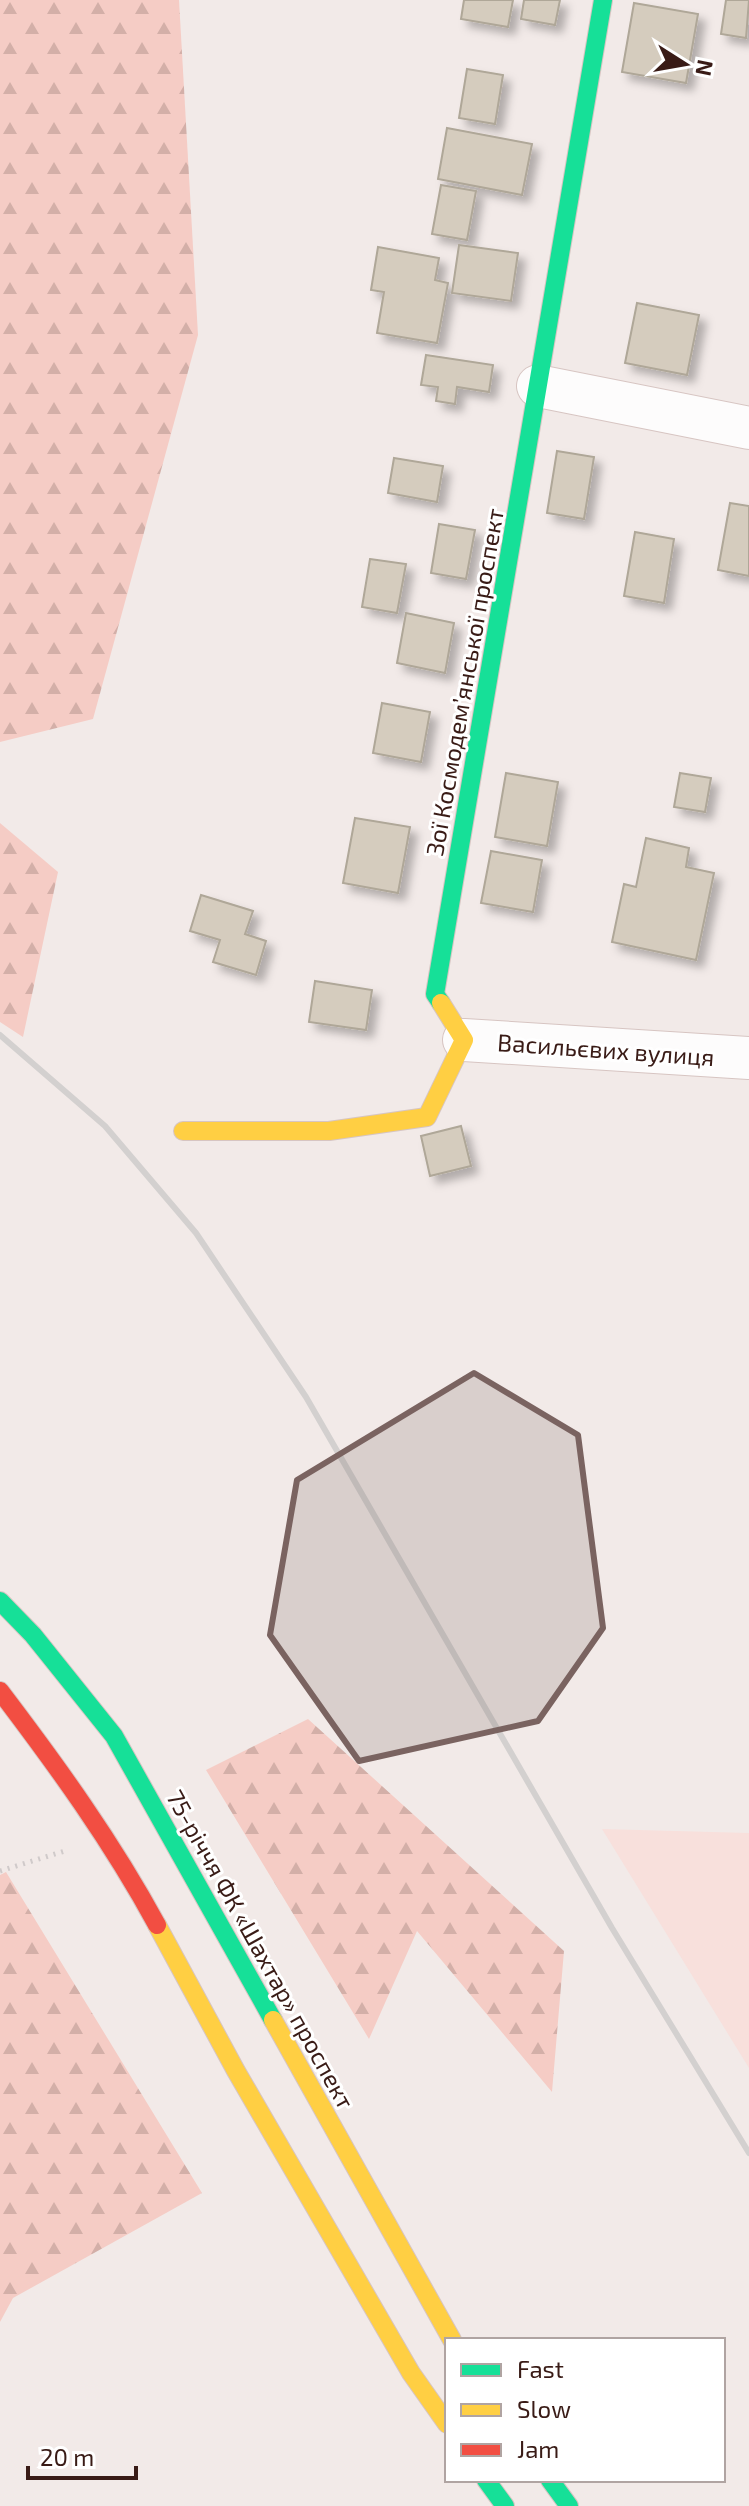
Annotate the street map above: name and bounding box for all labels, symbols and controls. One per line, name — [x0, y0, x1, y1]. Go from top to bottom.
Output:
north arrow — [645, 24, 725, 104]
text: N — [691, 58, 720, 78]
street label: Зої Космодем’янської проспект — [419, 506, 509, 858]
street label: Васильєвих вулиця — [496, 1027, 716, 1072]
street label: 75-річчя ФК «Шахтар» проспект — [161, 1785, 361, 2114]
legend — [445, 2338, 725, 2482]
text: Fast — [517, 2354, 564, 2383]
text: Slow — [517, 2394, 571, 2423]
scale bar — [28, 2430, 136, 2480]
text: Jam — [517, 2434, 559, 2463]
text: 20 m — [40, 2442, 94, 2471]

